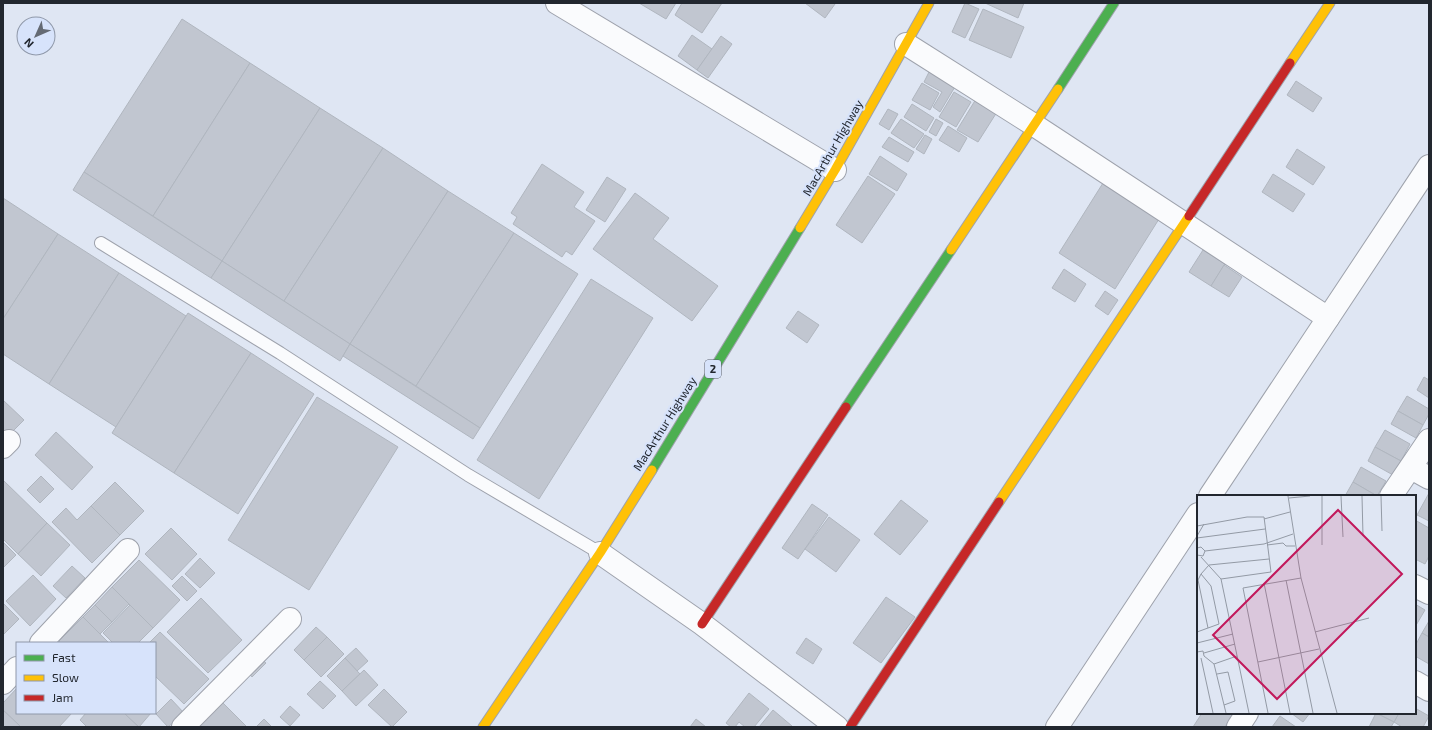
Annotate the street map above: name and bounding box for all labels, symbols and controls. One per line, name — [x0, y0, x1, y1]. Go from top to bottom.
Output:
north arrow — [16, 16, 56, 56]
text: N — [21, 36, 36, 51]
street label: MacArthur Highway — [799, 97, 866, 198]
road number: 2 — [705, 360, 721, 378]
street label: MacArthur Highway — [630, 373, 699, 473]
inset map — [1197, 495, 1416, 714]
legend — [16, 642, 156, 714]
text: Fast — [52, 650, 76, 664]
text: Slow — [52, 670, 79, 684]
text: Jam — [52, 690, 73, 704]

